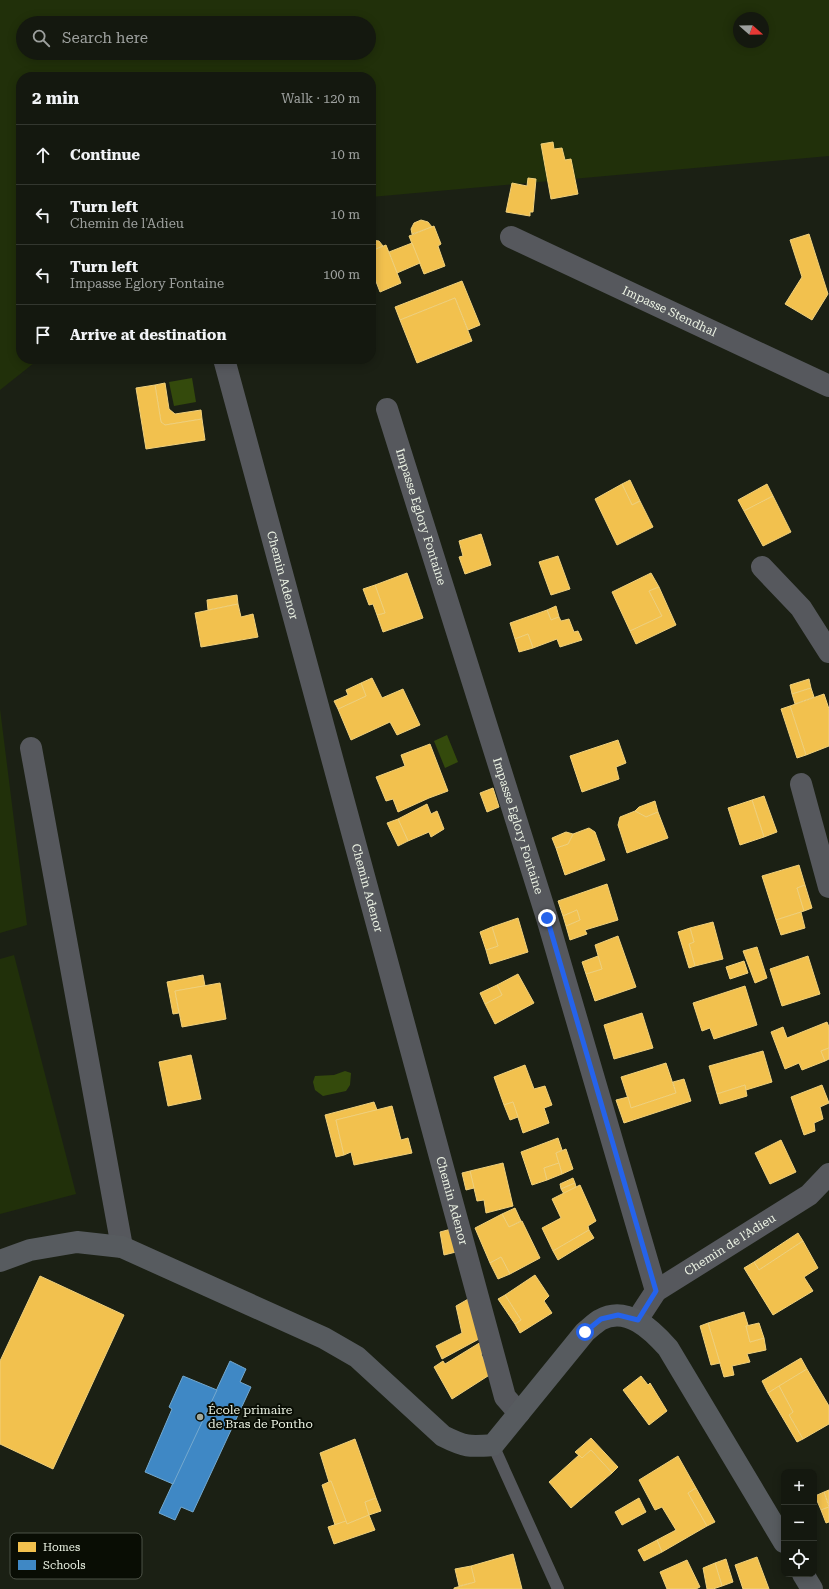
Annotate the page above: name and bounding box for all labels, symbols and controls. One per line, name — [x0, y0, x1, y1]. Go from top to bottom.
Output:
north arrow — [733, 12, 769, 48]
search box — [16, 16, 376, 60]
icon: search — [30, 27, 52, 49]
text: Search here — [62, 29, 148, 47]
text: 2 min — [32, 88, 79, 108]
text: Walk · 120 m — [281, 91, 360, 106]
icon: ahead — [32, 144, 54, 166]
text: Continue — [70, 146, 140, 164]
text: 10 m — [330, 147, 360, 162]
text: Turn left — [70, 198, 138, 216]
icon: left — [32, 204, 54, 226]
text: 10 m — [330, 207, 360, 222]
text: Chemin de l'Adieu — [70, 216, 184, 231]
text: Turn left — [70, 258, 138, 276]
icon: left — [32, 264, 54, 286]
text: 100 m — [323, 267, 360, 282]
text: Impasse Eglory Fontaine — [70, 276, 224, 291]
street label: Impasse Stendhal — [620, 283, 719, 339]
icon: arrive — [32, 324, 54, 346]
text: Arrive at destination — [70, 326, 226, 344]
street label: Impasse Eglory Fontaine — [393, 447, 449, 587]
street label: Chemin Adenor — [264, 529, 301, 621]
street label: Impasse Eglory Fontaine — [490, 756, 546, 896]
street label: Chemin Adenor — [349, 842, 386, 934]
route end — [538, 909, 556, 927]
street label: Chemin Adenor — [433, 1155, 471, 1247]
street label: Chemin de l'Adieu — [682, 1210, 779, 1278]
route start — [576, 1323, 594, 1341]
place label: École primaire de Bras de Pontho — [208, 1403, 313, 1431]
marker: École primaire de Bras de Pontho — [195, 1412, 205, 1422]
map controls — [781, 1469, 817, 1577]
button: + — [781, 1469, 817, 1505]
button: − — [781, 1505, 817, 1541]
legend — [10, 1533, 142, 1579]
text: Homes — [43, 1541, 80, 1554]
button: locate — [781, 1541, 817, 1577]
text: Schools — [43, 1559, 85, 1572]

